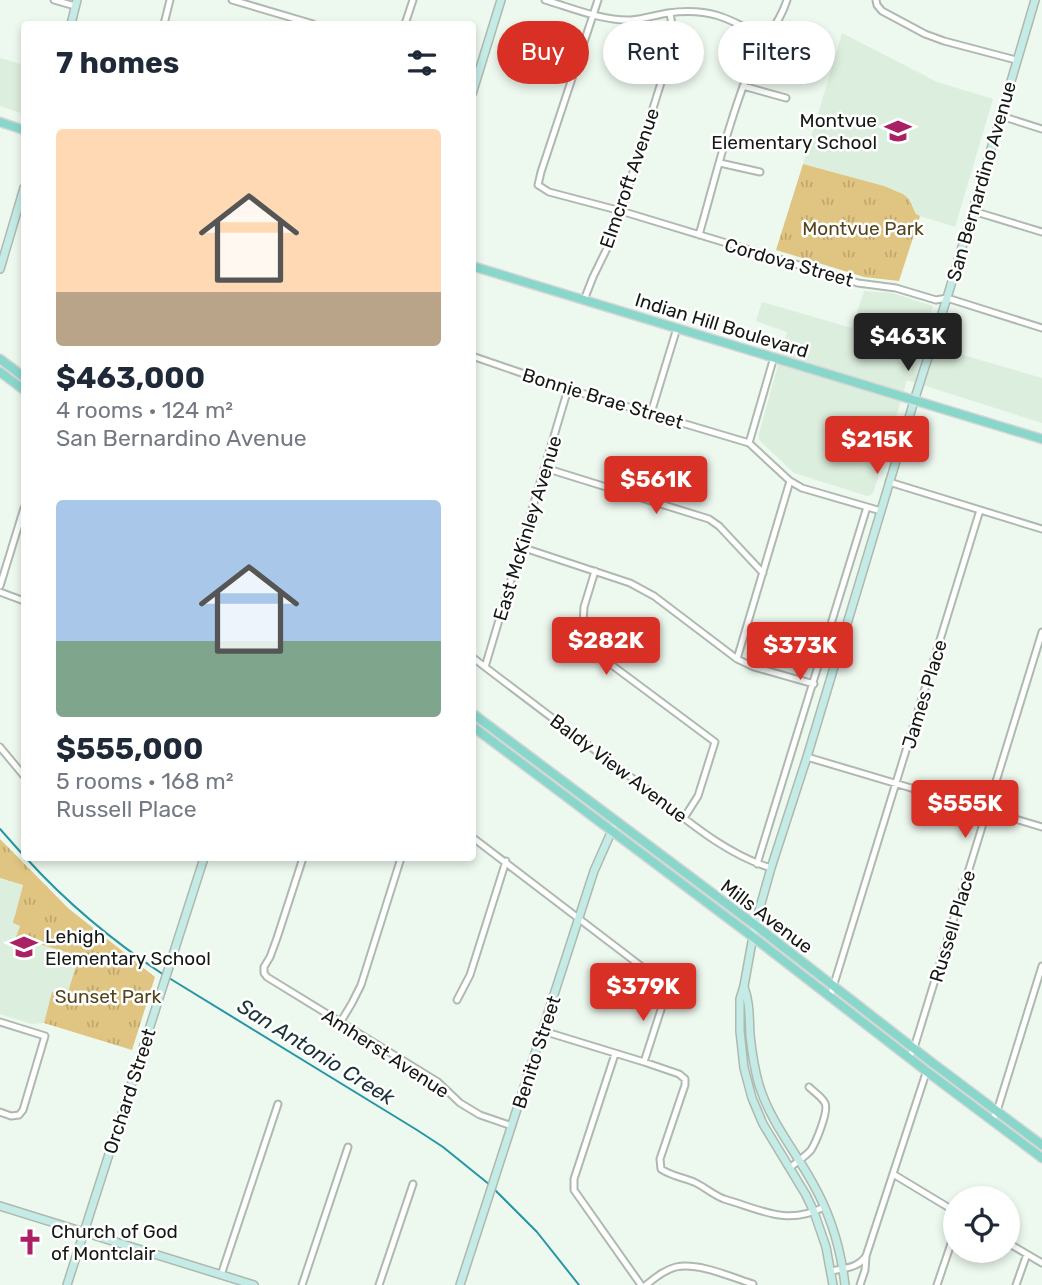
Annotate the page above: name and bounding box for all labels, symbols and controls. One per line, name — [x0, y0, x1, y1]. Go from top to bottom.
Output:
chip: Buy — [497, 21, 589, 84]
chip: Rent — [603, 21, 704, 84]
chip: Filters — [718, 21, 835, 84]
icon: filters — [403, 44, 441, 82]
text: 7 homes — [56, 45, 179, 81]
street label: San Bernardino Avenue — [942, 78, 1021, 284]
street label: Elmcroft Avenue — [595, 105, 664, 251]
place label: Montvue Elementary School — [711, 109, 877, 154]
school or university icon: Montvue Elementary School — [883, 116, 913, 146]
icon: home — [186, 175, 312, 301]
park label: Montvue Park — [802, 217, 924, 240]
street label: Cordova Street — [722, 233, 856, 292]
street label: Indian Hill Boulevard — [632, 288, 811, 363]
pin: $463K — [859, 314, 957, 373]
text: $463K — [870, 322, 946, 350]
text: $463,000 — [56, 360, 205, 396]
street label: Bonnie Brae Street — [520, 363, 687, 434]
text: 4 rooms · 124 m² — [56, 396, 233, 424]
pin: $215K — [828, 416, 926, 476]
text: San Bernardino Avenue — [56, 424, 307, 452]
text: $215K — [841, 425, 913, 453]
street label: East McKinley Avenue — [488, 433, 567, 624]
pin: $561K — [607, 456, 705, 516]
text: $561K — [620, 465, 692, 493]
icon: home — [186, 546, 312, 672]
pin: $282K — [557, 618, 655, 677]
pin: $373K — [751, 622, 849, 682]
text: $282K — [568, 626, 644, 654]
text: $373K — [763, 631, 837, 659]
street label: James Place — [897, 637, 952, 751]
street label: Baldy View Avenue — [545, 709, 692, 828]
text: $555,000 — [56, 731, 203, 767]
text: 5 rooms · 168 m² — [56, 767, 234, 795]
pin: $555K — [916, 780, 1014, 840]
text: $555K — [927, 789, 1003, 817]
text: Russell Place — [56, 795, 197, 823]
street label: Russell Place — [924, 867, 980, 985]
street label: Mills Avenue — [716, 874, 817, 958]
place label: Lehigh Elementary School — [45, 925, 211, 970]
school or university icon: Lehigh Elementary School — [9, 932, 39, 962]
pin: $379K — [594, 964, 692, 1023]
text: $379K — [606, 972, 680, 1000]
park label: Sunset Park — [55, 985, 162, 1008]
street label: Benito Street — [507, 992, 566, 1112]
water label: San Antonio Creek — [233, 993, 401, 1111]
street label: Amherst Avenue — [318, 1004, 454, 1103]
street label: Orchard Street — [98, 1025, 161, 1157]
map controls — [943, 1186, 1020, 1263]
button: locate — [943, 1186, 1020, 1263]
place label: Church of God of Montclair — [51, 1220, 178, 1265]
church icon: Church of God of Montclair — [15, 1227, 45, 1257]

